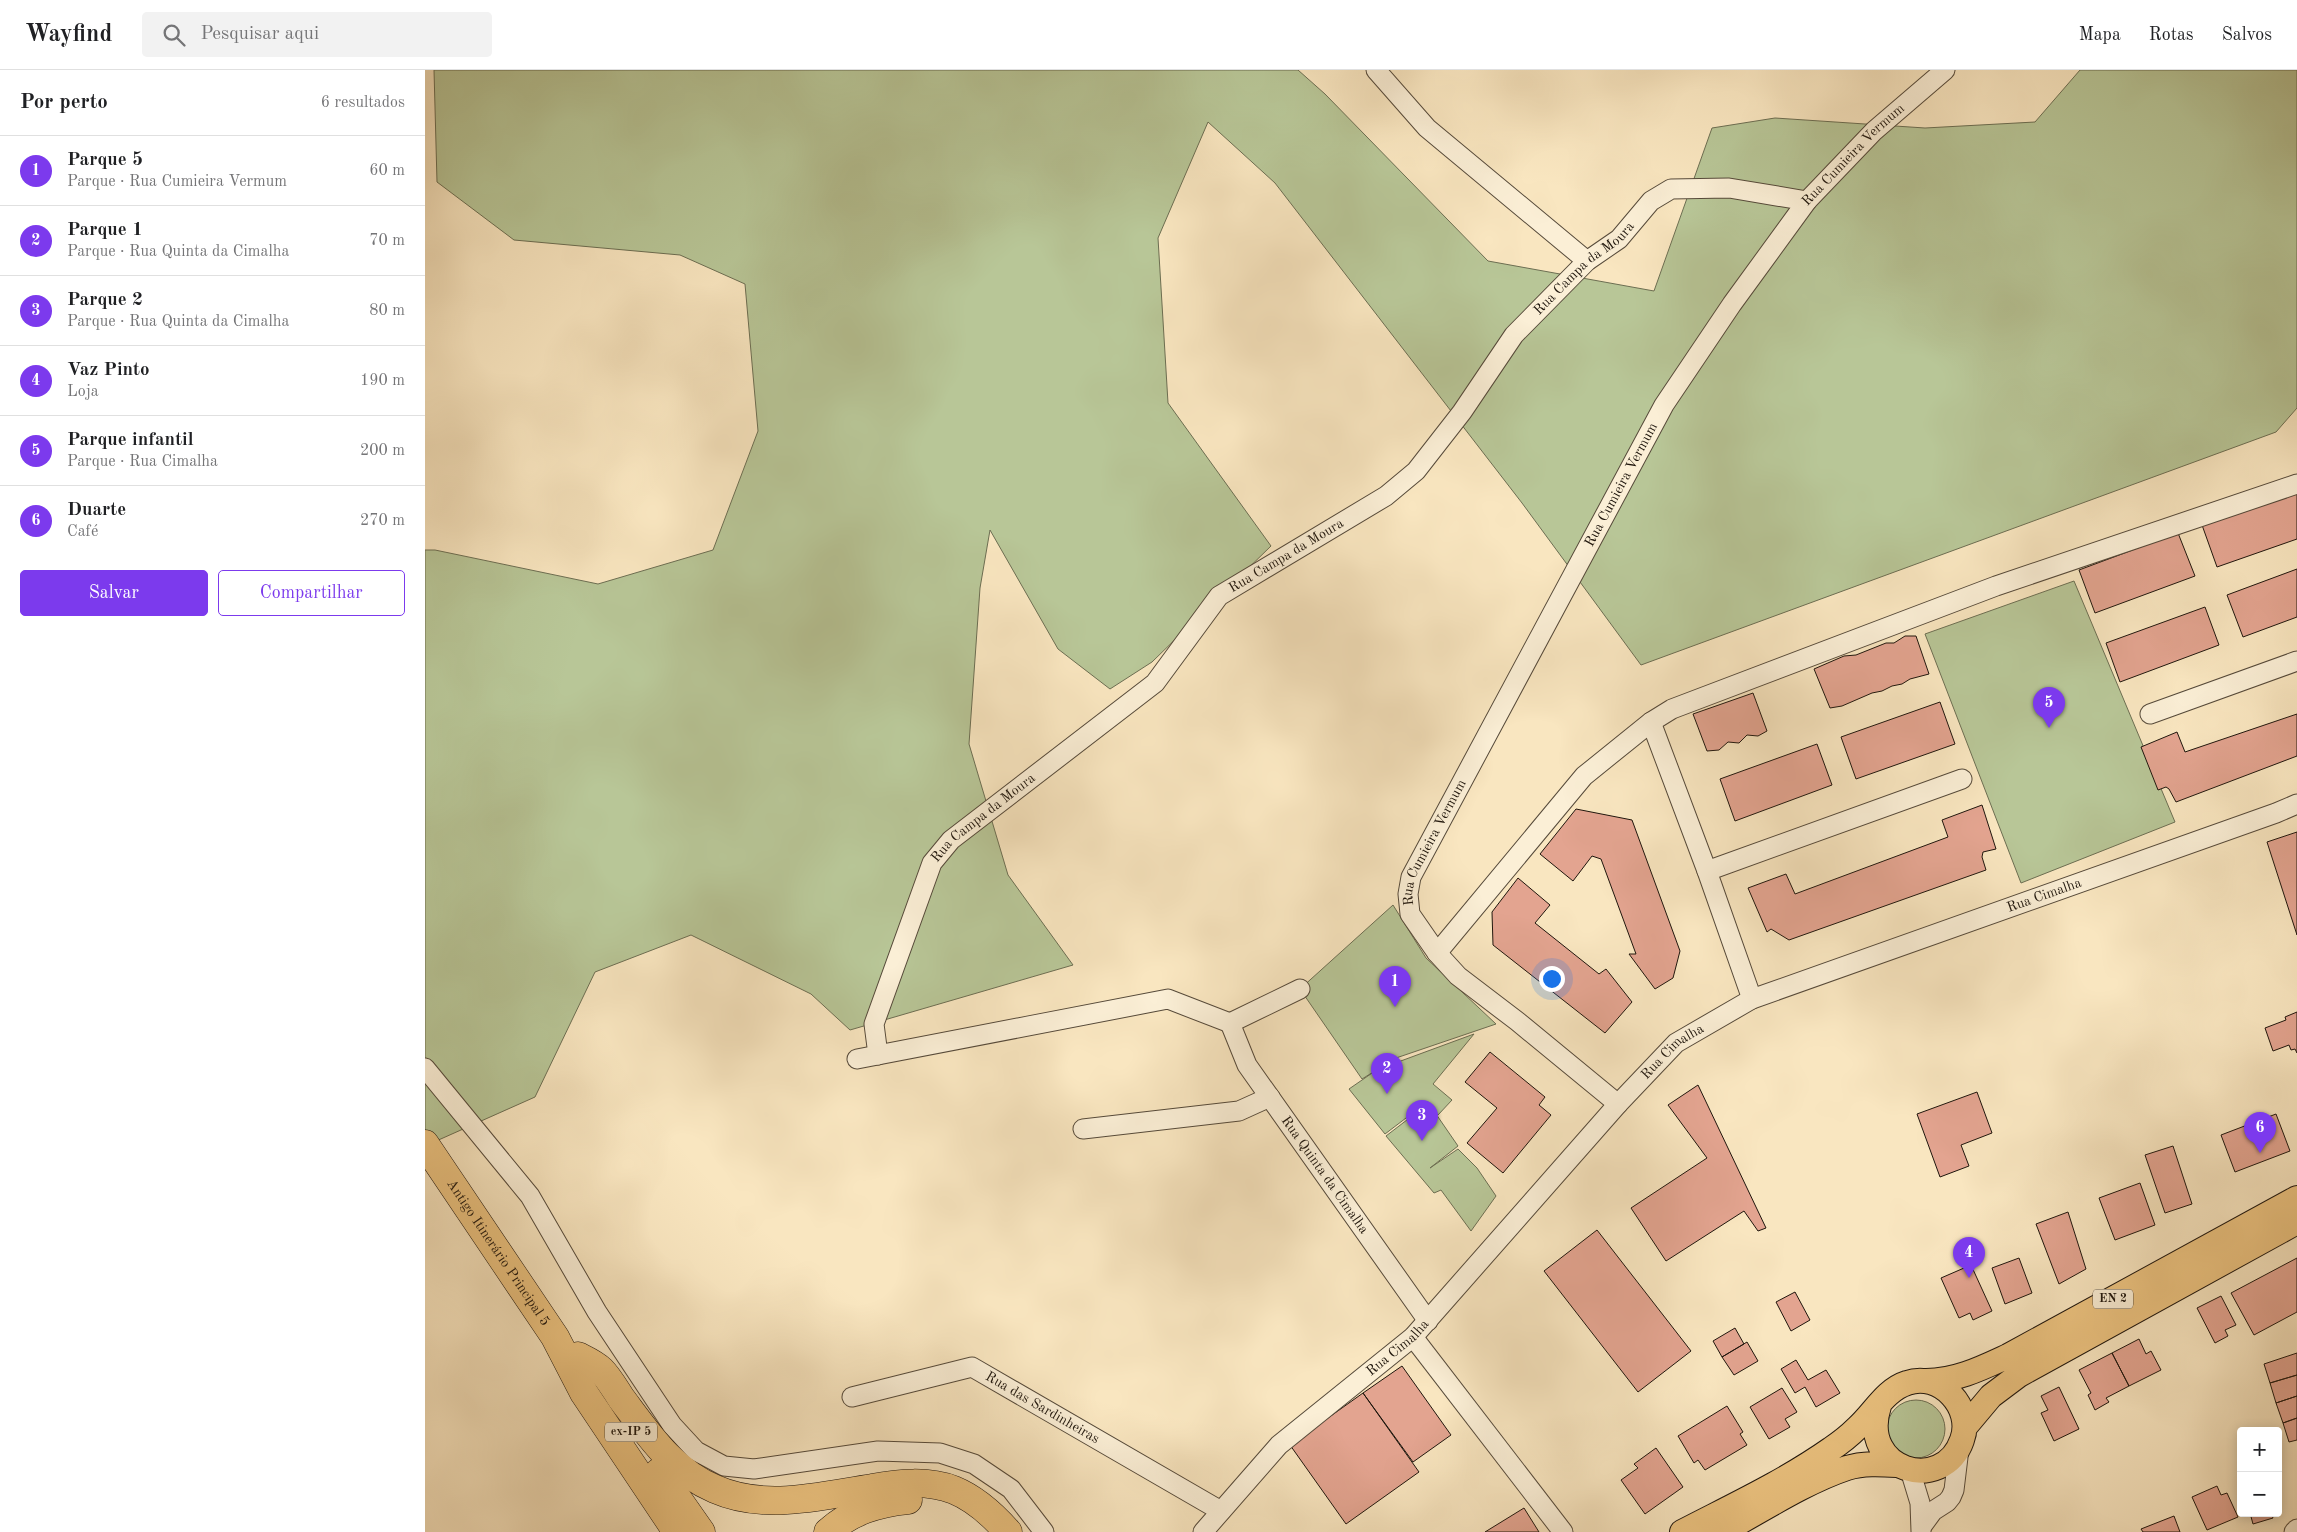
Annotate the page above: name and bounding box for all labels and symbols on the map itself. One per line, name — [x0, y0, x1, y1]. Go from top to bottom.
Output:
street label: Rua Cumieira Vermum — [1799, 101, 1907, 209]
street label: Rua Campa da Moura — [1531, 219, 1637, 318]
street label: Rua Cumieira Vermum — [1582, 420, 1660, 549]
street label: Rua Campa da Moura — [1226, 516, 1346, 595]
pin: 5 — [2033, 687, 2065, 728]
street label: Rua Campa da Moura — [929, 771, 1038, 865]
street label: Rua Cumieira Vermum — [1401, 777, 1469, 906]
street label: Rua Cimalha — [2005, 876, 2083, 915]
pin: 1 — [1379, 966, 1411, 1007]
your location — [1539, 966, 1565, 992]
street label: Rua Cimalha — [1638, 1021, 1706, 1082]
pin: 2 — [1371, 1053, 1403, 1094]
pin: 3 — [1406, 1100, 1438, 1141]
pin: 6 — [2244, 1112, 2276, 1153]
street label: Rua Quinta da Cimalha — [1278, 1114, 1371, 1236]
street label: Antigo Itinerário Principal 5 — [444, 1177, 552, 1328]
pin: 4 — [1953, 1237, 1985, 1278]
road number: EN 2 — [2093, 1290, 2133, 1308]
street label: Rua Cimalha — [1364, 1317, 1432, 1379]
street label: Rua das Sardinheiras — [983, 1369, 1102, 1446]
road number: ex-IP 5 — [605, 1422, 657, 1441]

